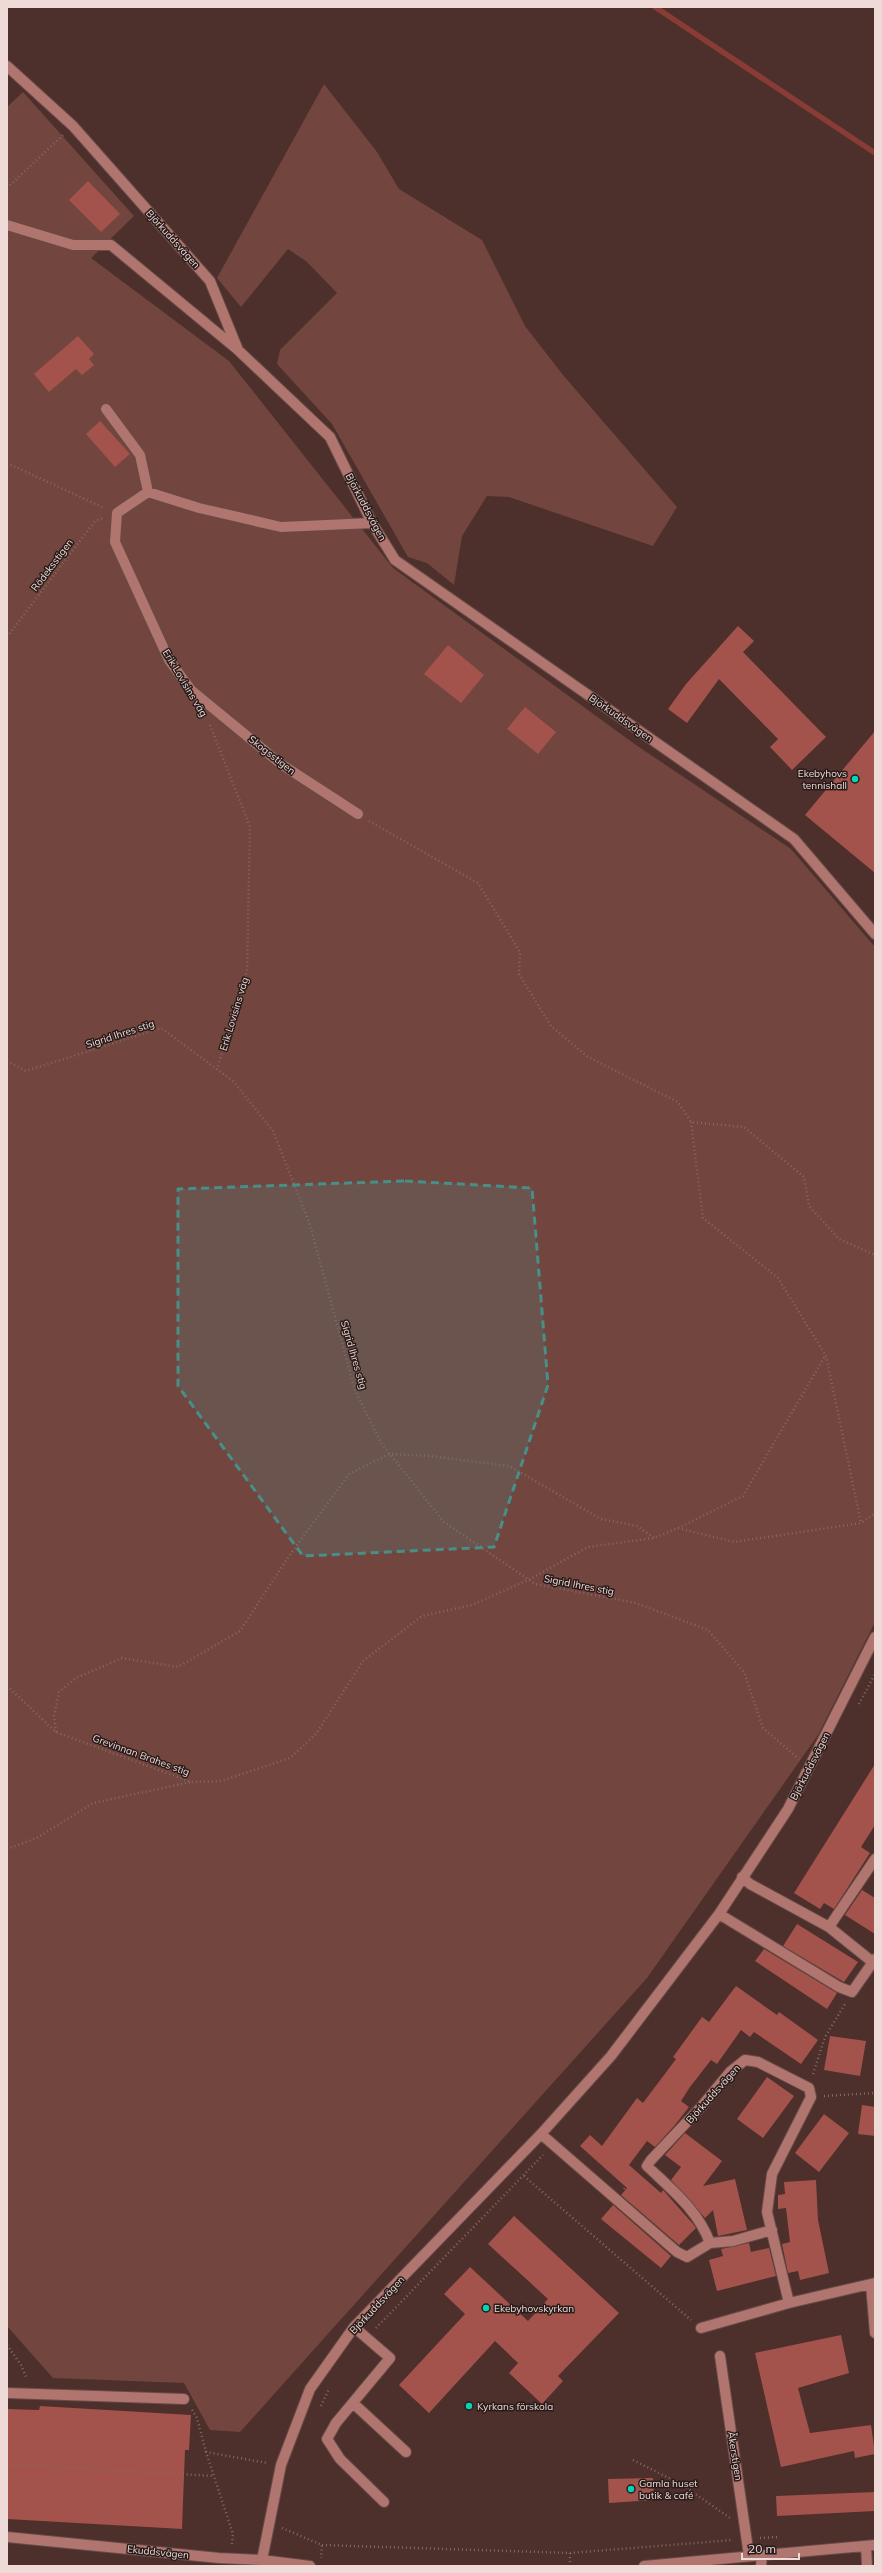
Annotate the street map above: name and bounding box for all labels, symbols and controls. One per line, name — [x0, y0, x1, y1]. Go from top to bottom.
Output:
street label: Björkuddsvägen — [143, 207, 203, 271]
street label: Björkuddsvägen — [343, 471, 389, 543]
street label: Rödeksstigen — [28, 536, 76, 594]
street label: Erik Lovisins väg — [160, 647, 210, 719]
street label: Björkuddsvägen — [587, 691, 656, 745]
street label: Skogsstigen — [246, 733, 298, 777]
place label: Ekebyhovs tennishall — [798, 767, 847, 792]
marker: Ekebyhovs tennishall — [850, 774, 860, 784]
street label: Erik Lovisins väg — [217, 976, 251, 1052]
street label: Sigrid Ihres stig — [84, 1017, 156, 1051]
street label: Sigrid Ihres stig — [338, 1319, 370, 1391]
street label: Sigrid Ihres stig — [543, 1572, 615, 1598]
street label: Björkuddsvägen — [787, 1730, 833, 1802]
street label: Grevinnan Brahes stig — [91, 1731, 191, 1779]
street label: Björkuddsvägen — [683, 2062, 743, 2126]
street label: Björkuddsvägen — [347, 2273, 407, 2337]
place label: Ekebyhovskyrkan — [494, 2302, 574, 2315]
marker: Ekebyhovskyrkan — [481, 2303, 491, 2313]
place label: Kyrkans förskola — [477, 2400, 553, 2413]
marker: Kyrkans förskola — [464, 2401, 474, 2411]
street label: Åkerstigen — [725, 2431, 745, 2482]
place label: Gamla huset butik & café — [639, 2477, 698, 2502]
marker: Gamla huset butik & café — [626, 2484, 636, 2494]
scale bar — [742, 2535, 799, 2561]
text: 20 m — [748, 2541, 776, 2556]
street label: Ekuddsvägen — [126, 2542, 190, 2562]

